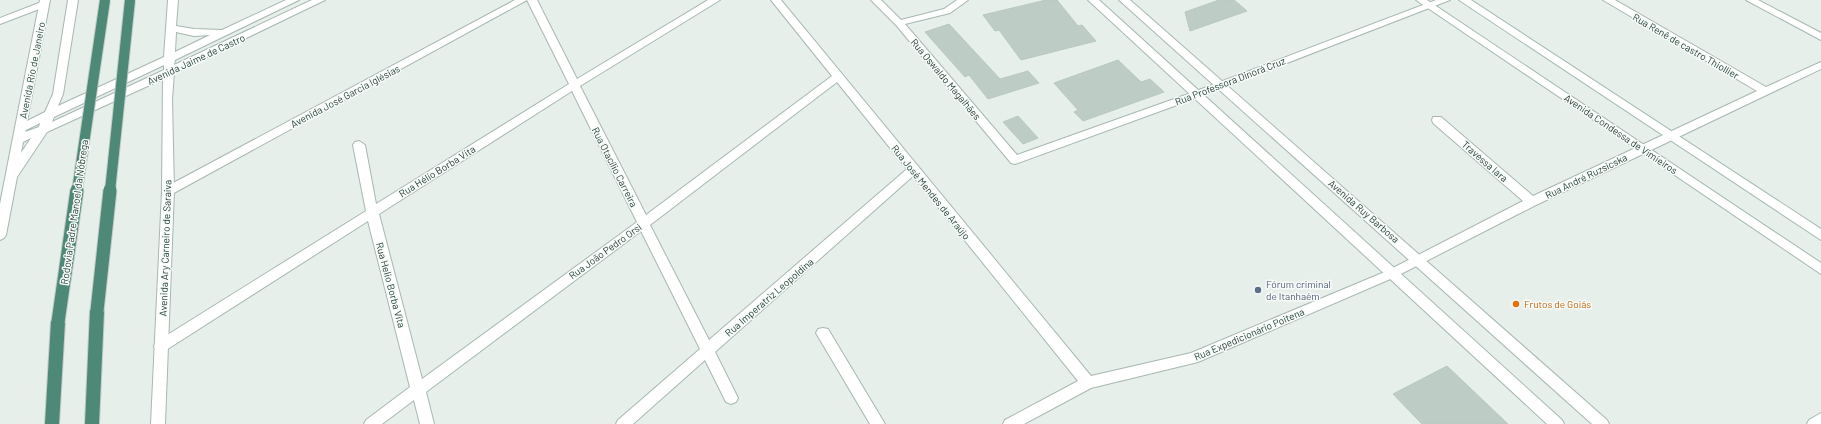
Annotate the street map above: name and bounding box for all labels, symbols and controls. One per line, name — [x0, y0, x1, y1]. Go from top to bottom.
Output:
street label: Rua Renê de castro Thiollier — [1631, 11, 1741, 81]
street label: Avenida Rio de Janeiro — [17, 21, 47, 119]
street label: Avenida Jaime de Castro — [145, 31, 247, 87]
street label: Rua Oswaldo Magalhães — [909, 36, 984, 122]
street label: Rua Professora Dinorá Cruz — [1173, 54, 1287, 108]
street label: Avenida José Garcia Iglésias — [288, 62, 402, 130]
street label: Avenida Condessa de Vimieiros — [1562, 92, 1680, 177]
street label: Rua Otacílio Carreira — [590, 125, 640, 209]
street label: Travessa Iara — [1460, 138, 1510, 184]
street label: Rodovia Padre Manoel da Nóbrega — [58, 139, 90, 285]
street label: Rua José Mendes de Araújo — [889, 142, 973, 242]
street label: Rua Hélio Borba Vita — [397, 143, 477, 199]
street label: Rua André Ruzsicska — [1543, 151, 1629, 201]
street label: Avenida Ruy Barbosa — [1326, 177, 1402, 245]
street label: Avenida Ary Carneiro de Saraiva — [157, 180, 173, 316]
street label: Rua João Pedro Orsi — [566, 221, 644, 281]
street label: Rua Helio Borba Vita — [374, 241, 408, 329]
street label: Rua Imperatriz Leopoldina — [722, 255, 816, 339]
place label: Fórum criminal de Itanhaém — [1266, 278, 1331, 302]
marker: Fórum criminal de Itanhaém — [1253, 285, 1263, 295]
place label: Frutos de Goiás — [1524, 298, 1591, 310]
marker: Frutos de Goiás — [1511, 299, 1521, 309]
street label: Rua Expedicionário Poitena — [1192, 305, 1306, 363]

